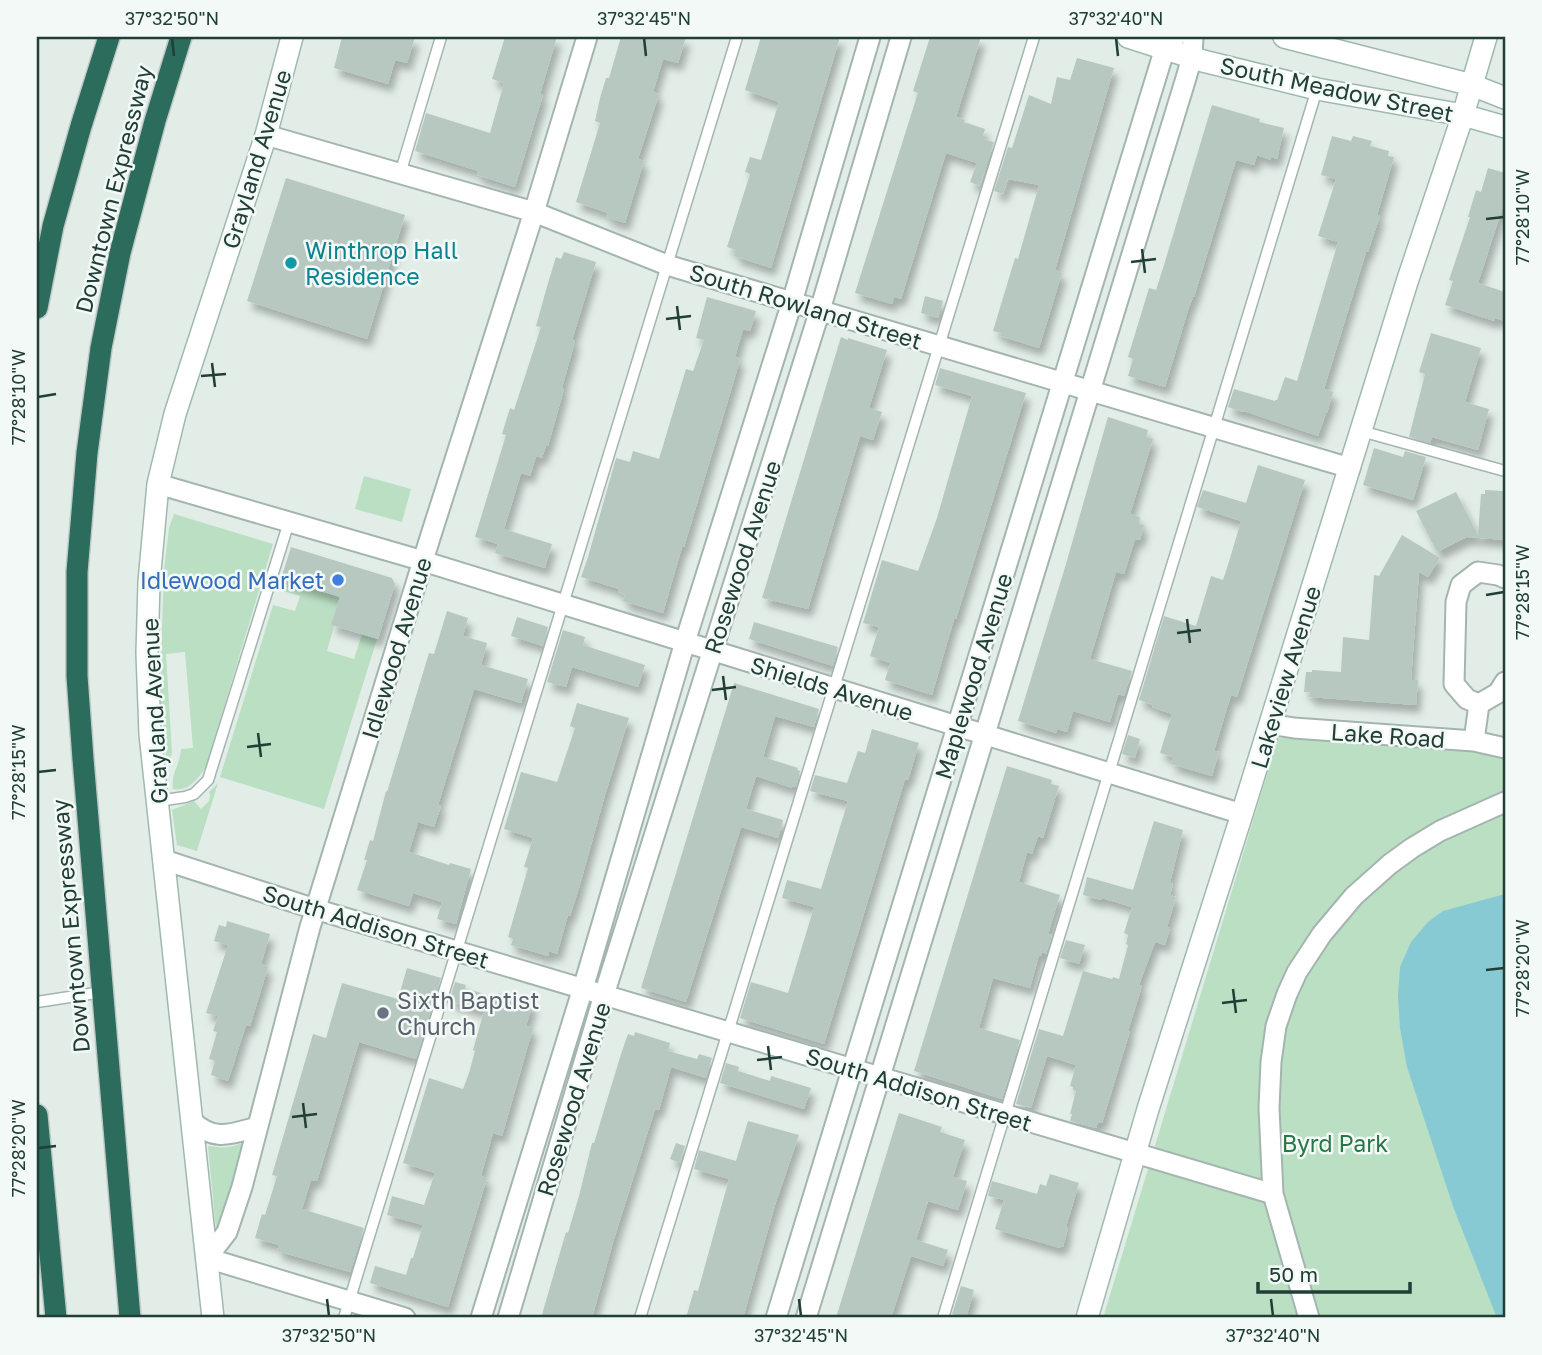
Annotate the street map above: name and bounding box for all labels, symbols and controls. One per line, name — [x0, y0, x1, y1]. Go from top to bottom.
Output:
text: 37°32'50"N — [125, 7, 219, 29]
text: 37°32'45"N — [597, 7, 691, 29]
text: 37°32'40"N — [1069, 7, 1163, 29]
street label: South Meadow Street — [1218, 51, 1456, 127]
street label: Downtown Expressway — [69, 62, 157, 316]
street label: Grayland Avenue — [215, 66, 297, 252]
text: 77°28'10"W — [1511, 169, 1533, 265]
place label: Winthrop Hall Residence — [305, 236, 458, 290]
marker: Winthrop Hall Residence — [283, 255, 299, 271]
street label: South Rowland Street — [686, 257, 926, 355]
text: 77°28'10"W — [7, 349, 29, 445]
street label: Rosewood Avenue — [698, 457, 786, 657]
text: 77°28'15"W — [1511, 544, 1533, 640]
street label: Idlewood Avenue — [355, 554, 437, 742]
place label: Idlewood Market — [140, 566, 324, 594]
street label: Maplewood Avenue — [928, 569, 1018, 783]
marker: Idlewood Market — [330, 572, 346, 588]
street label: Lakeview Avenue — [1244, 582, 1326, 772]
street label: Grayland Avenue — [135, 617, 173, 805]
street label: Shields Avenue — [747, 650, 917, 726]
street label: Lake Road — [1330, 717, 1446, 753]
text: 77°28'15"W — [7, 724, 29, 820]
street label: Downtown Expressway — [45, 798, 95, 1054]
street label: South Addison Street — [259, 878, 493, 974]
text: 77°28'20"W — [1511, 919, 1533, 1017]
place label: Sixth Baptist Church — [397, 986, 539, 1040]
street label: Rosewood Avenue — [530, 999, 616, 1199]
marker: Sixth Baptist Church — [375, 1005, 391, 1021]
street label: South Addison Street — [802, 1041, 1036, 1137]
text: 77°28'20"W — [7, 1099, 29, 1197]
park label: Byrd Park — [1282, 1129, 1388, 1157]
scale bar — [1258, 1250, 1411, 1294]
text: 50 m — [1269, 1261, 1318, 1287]
text: 37°32'50"N — [282, 1324, 376, 1346]
text: 37°32'45"N — [754, 1324, 848, 1346]
text: 37°32'40"N — [1226, 1324, 1320, 1346]

